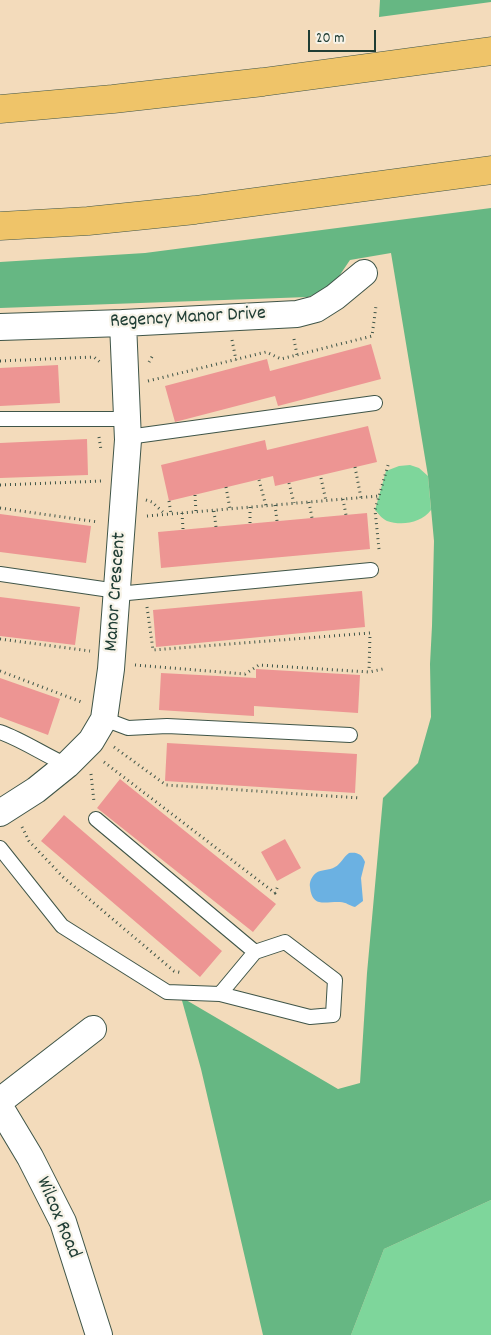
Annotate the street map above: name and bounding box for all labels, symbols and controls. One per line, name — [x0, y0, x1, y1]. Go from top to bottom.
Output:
scale bar — [311, 20, 378, 52]
text: 20 m — [316, 28, 344, 50]
street label: Regency Manor Drive — [110, 303, 266, 335]
street label: Manor Crescent — [101, 532, 133, 652]
street label: Wilcox Road — [29, 1174, 85, 1262]

